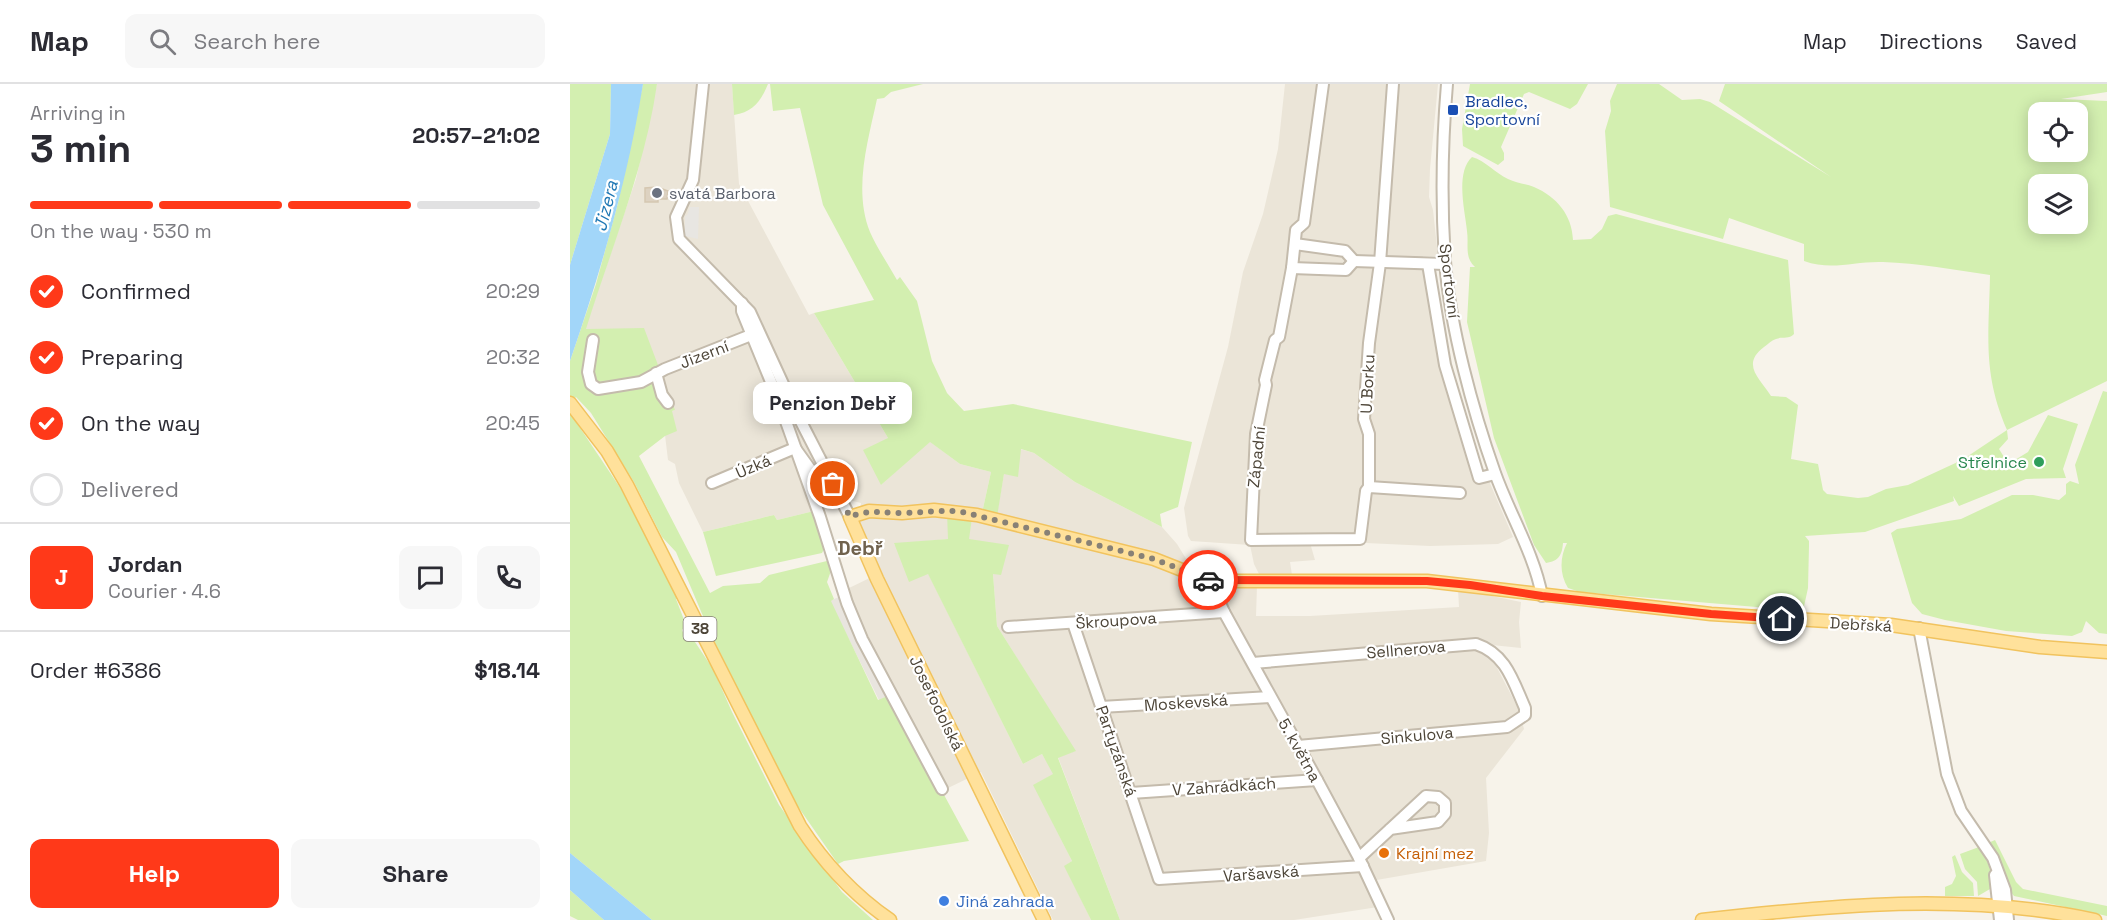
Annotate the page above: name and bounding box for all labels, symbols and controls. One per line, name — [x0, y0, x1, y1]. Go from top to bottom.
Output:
search box — [125, 14, 545, 68]
text: Map — [30, 23, 89, 59]
icon: search — [146, 25, 179, 58]
text: Search here — [194, 27, 321, 55]
text: Map — [1803, 28, 1847, 55]
text: Directions — [1880, 28, 1983, 55]
text: Saved — [2016, 28, 2077, 55]
place label: Bradlec, Sportovní — [1465, 91, 1540, 130]
text: Arriving in — [30, 100, 126, 126]
map controls — [2028, 102, 2088, 234]
button: locate — [2028, 102, 2088, 162]
marker: Bradlec, Sportovní — [1446, 103, 1460, 117]
text: 20:57–21:02 — [412, 121, 540, 149]
text: 3 min — [30, 124, 131, 173]
button: layers — [2028, 174, 2088, 234]
water label: Jizera — [588, 177, 623, 234]
place label: svatá Barbora — [669, 183, 776, 204]
marker: svatá Barbora — [650, 186, 664, 200]
text: On the way · 530 m — [30, 218, 212, 244]
street label: Sportovní — [1435, 243, 1465, 320]
icon: check — [30, 275, 63, 308]
text: Confirmed — [81, 277, 191, 305]
text: 20:29 — [486, 278, 540, 304]
street label: Jizerní — [677, 336, 732, 373]
icon: check — [30, 341, 63, 374]
text: Preparing — [81, 343, 183, 371]
text: 20:32 — [486, 344, 540, 370]
street label: U Borku — [1355, 354, 1380, 414]
callout: Penzion Debř — [754, 382, 912, 424]
text: Penzion Debř — [769, 390, 896, 416]
icon: check — [30, 407, 63, 440]
text: On the way — [81, 409, 200, 437]
text: 20:45 — [486, 410, 540, 436]
street label: Západní — [1243, 425, 1270, 489]
street label: Úzká — [732, 450, 774, 483]
place label: Střelnice — [1958, 452, 2027, 473]
marker: Střelnice — [2032, 455, 2046, 469]
pin — [807, 458, 858, 509]
icon: bag — [816, 467, 849, 500]
text: Delivered — [81, 475, 179, 503]
district label: Debř — [837, 535, 884, 561]
button: chat — [399, 546, 462, 609]
button: phone — [477, 546, 540, 609]
text: Jordan — [108, 550, 183, 578]
courier — [1178, 550, 1238, 610]
text: J — [55, 563, 68, 591]
icon: car — [1192, 564, 1225, 597]
text: Courier · 4.6 — [108, 578, 221, 604]
pin — [1756, 593, 1807, 644]
icon: home — [1765, 602, 1798, 635]
street label: Škroupova — [1075, 607, 1157, 634]
street label: Debřská — [1829, 612, 1893, 637]
road number: 38 — [684, 617, 716, 641]
street label: Sellnerova — [1366, 636, 1446, 663]
street label: Josefodolská — [904, 652, 969, 754]
text: Order #6386 — [30, 656, 162, 684]
text: $18.14 — [474, 656, 540, 684]
street label: Moskevská — [1143, 689, 1229, 716]
street label: Partyzánská — [1091, 703, 1142, 800]
street label: 5. května — [1273, 715, 1326, 786]
street label: Sinkulova — [1380, 722, 1454, 749]
street label: V Zahrádkách — [1171, 772, 1277, 801]
button: Help — [30, 839, 279, 908]
button: Share — [291, 839, 540, 908]
place label: Krajní mez — [1396, 843, 1474, 864]
marker: Krajní mez — [1377, 846, 1391, 860]
street label: Varšavská — [1222, 860, 1300, 887]
place label: Jiná zahrada — [956, 891, 1054, 912]
marker: Jiná zahrada — [937, 894, 951, 908]

